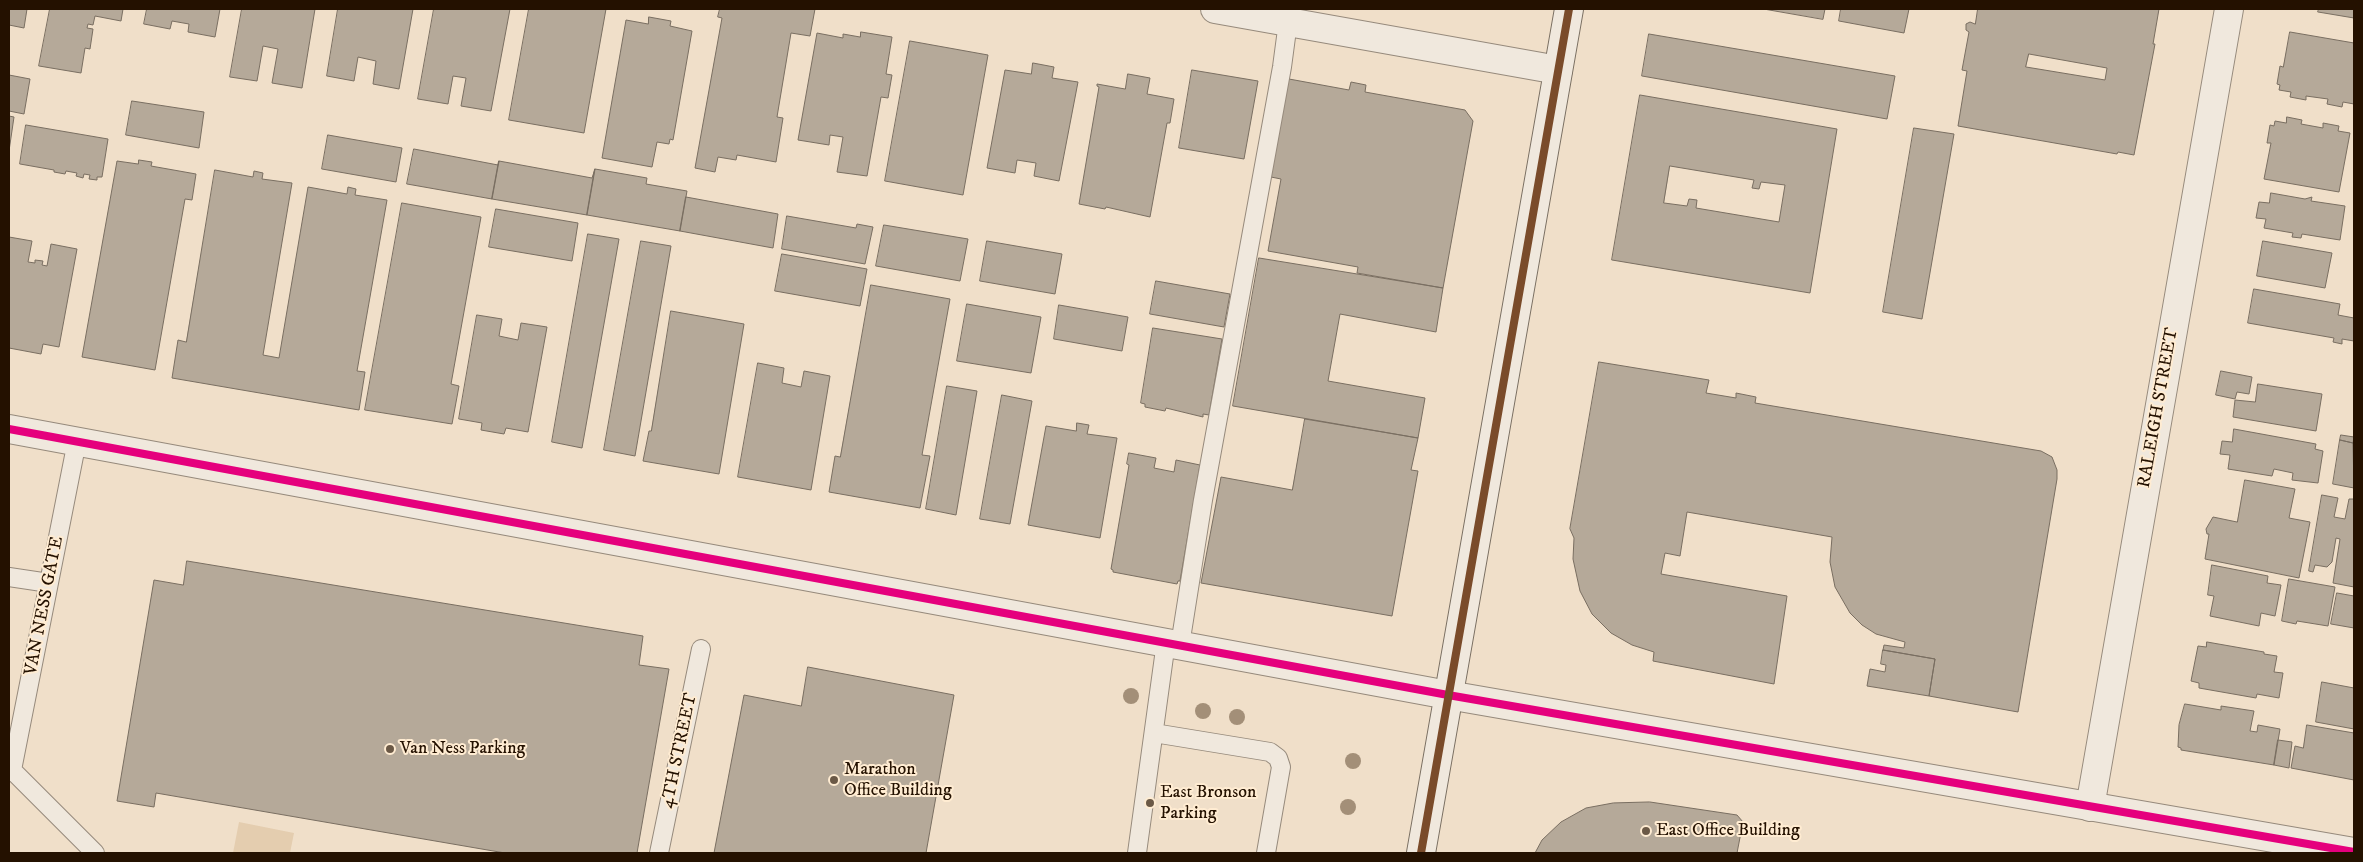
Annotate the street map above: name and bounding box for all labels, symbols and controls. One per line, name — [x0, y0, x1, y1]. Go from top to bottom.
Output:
street label: RALEIGH STREET — [2134, 326, 2184, 490]
street label: VAN NESS GATE — [21, 535, 69, 677]
street label: 4TH STREET — [657, 691, 703, 811]
place label: Van Ness Parking — [400, 738, 525, 760]
marker: Van Ness Parking — [384, 743, 396, 755]
place label: Marathon Office Building — [844, 759, 952, 802]
marker: Marathon Office Building — [828, 774, 840, 786]
place label: East Bronson Parking — [1160, 782, 1256, 824]
marker: East Bronson Parking — [1144, 797, 1156, 809]
place label: East Office Building — [1656, 820, 1800, 842]
marker: East Office Building — [1640, 825, 1652, 837]

